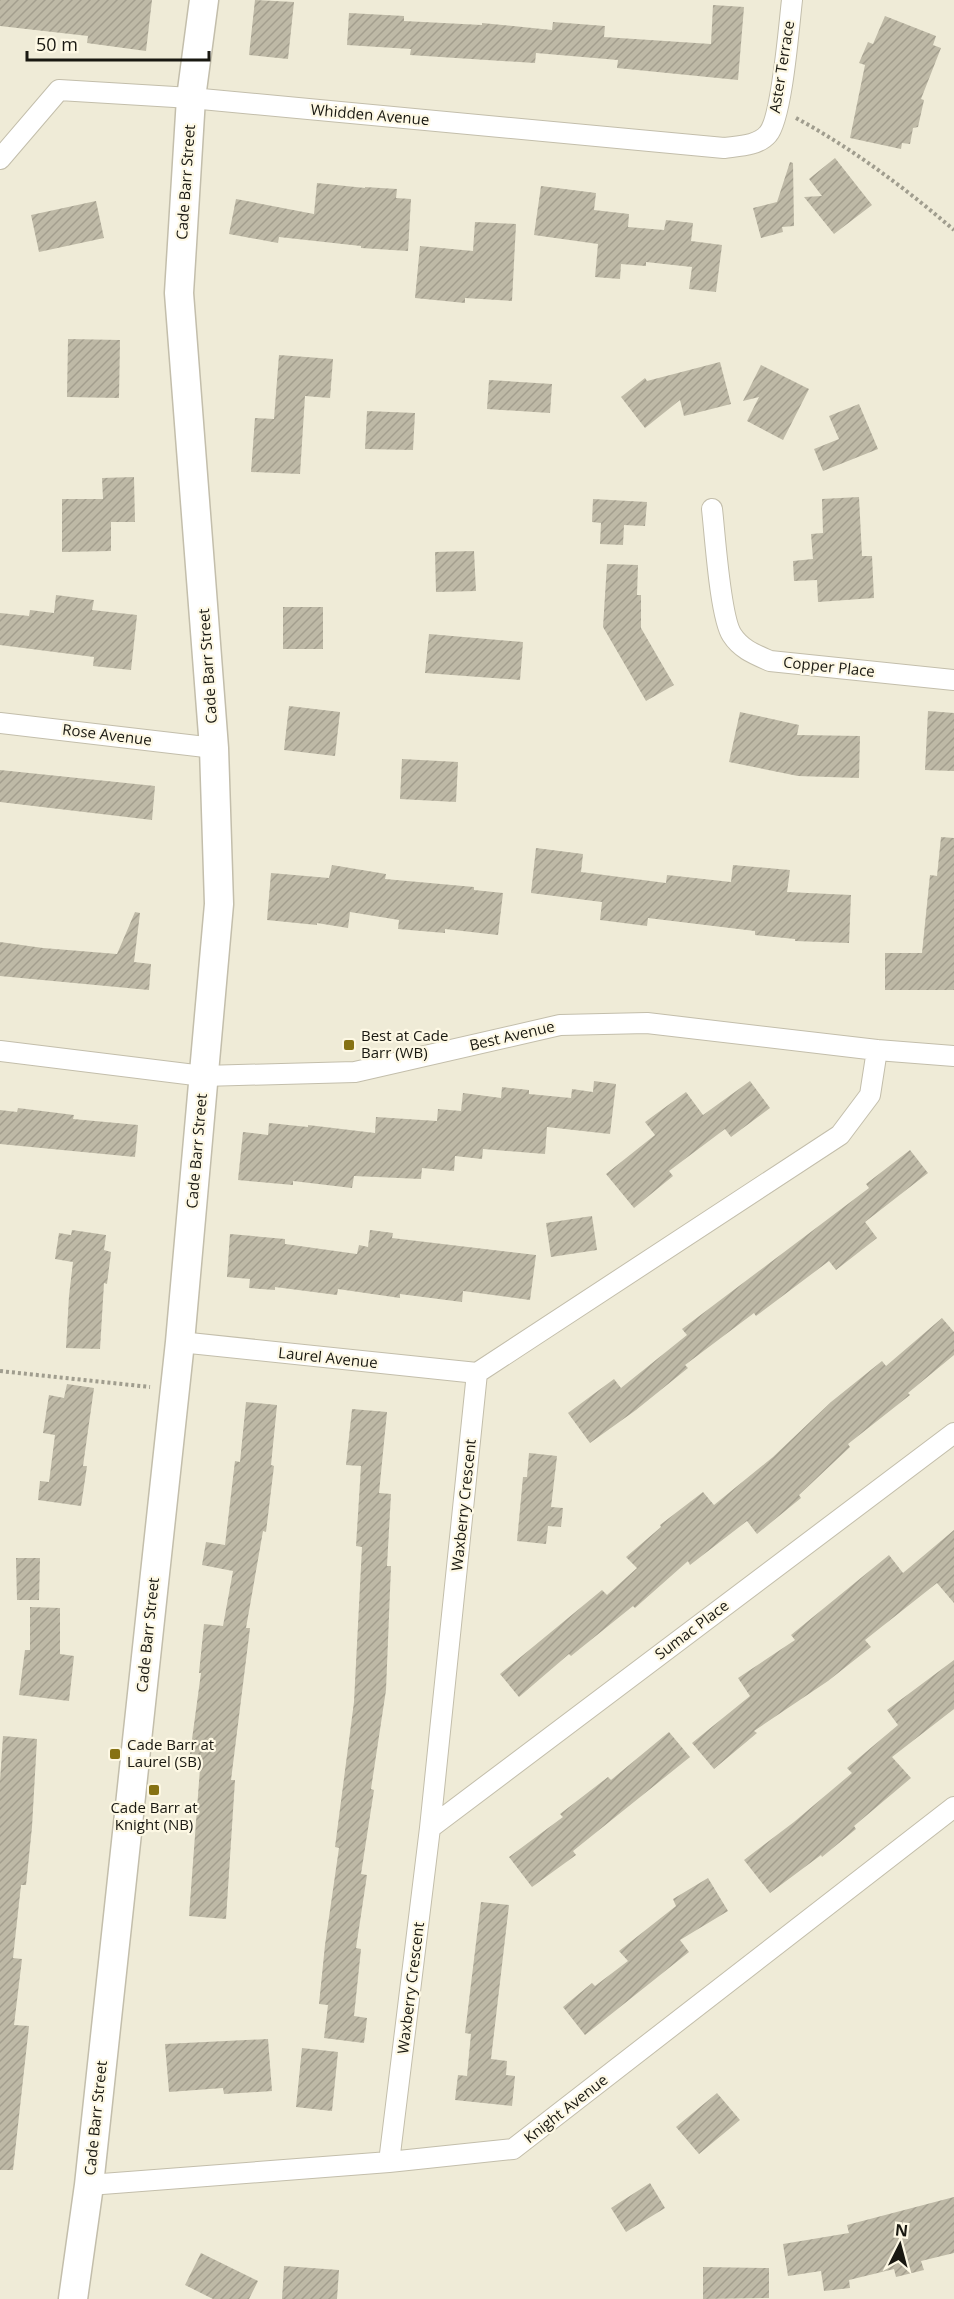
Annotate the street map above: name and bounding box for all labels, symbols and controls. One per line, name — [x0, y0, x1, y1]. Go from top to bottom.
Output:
street label: Aster Terrace — [764, 19, 798, 114]
scale bar — [27, 24, 208, 62]
text: 50 m — [36, 32, 78, 56]
street label: Whidden Avenue — [310, 99, 430, 129]
street label: Cade Barr Street — [171, 124, 199, 240]
street label: Cade Barr Street — [193, 608, 221, 724]
street label: Copper Place — [782, 651, 876, 681]
street label: Rose Avenue — [61, 719, 153, 749]
street label: Best Avenue — [467, 1016, 556, 1055]
place label: Best at Cade Barr (WB) — [361, 1025, 448, 1062]
marker: Best at Cade Barr (WB) — [342, 1038, 356, 1052]
street label: Cade Barr Street — [181, 1093, 211, 1209]
street label: Laurel Avenue — [277, 1342, 379, 1372]
street label: Waxberry Crescent — [446, 1438, 480, 1572]
street label: Cade Barr Street — [131, 1576, 163, 1693]
street label: Sumac Place — [650, 1595, 732, 1664]
place label: Cade Barr at Laurel (SB) — [127, 1734, 214, 1771]
marker: Cade Barr at Laurel (SB) — [108, 1747, 122, 1761]
marker: Cade Barr at Knight (NB) — [147, 1783, 161, 1797]
place label: Cade Barr at Knight (NB) — [110, 1797, 198, 1834]
street label: Waxberry Crescent — [392, 1921, 428, 2055]
street label: Cade Barr Street — [79, 2059, 111, 2176]
street label: Knight Avenue — [519, 2069, 611, 2147]
north arrow — [870, 2215, 930, 2275]
text: N — [894, 2218, 909, 2242]

